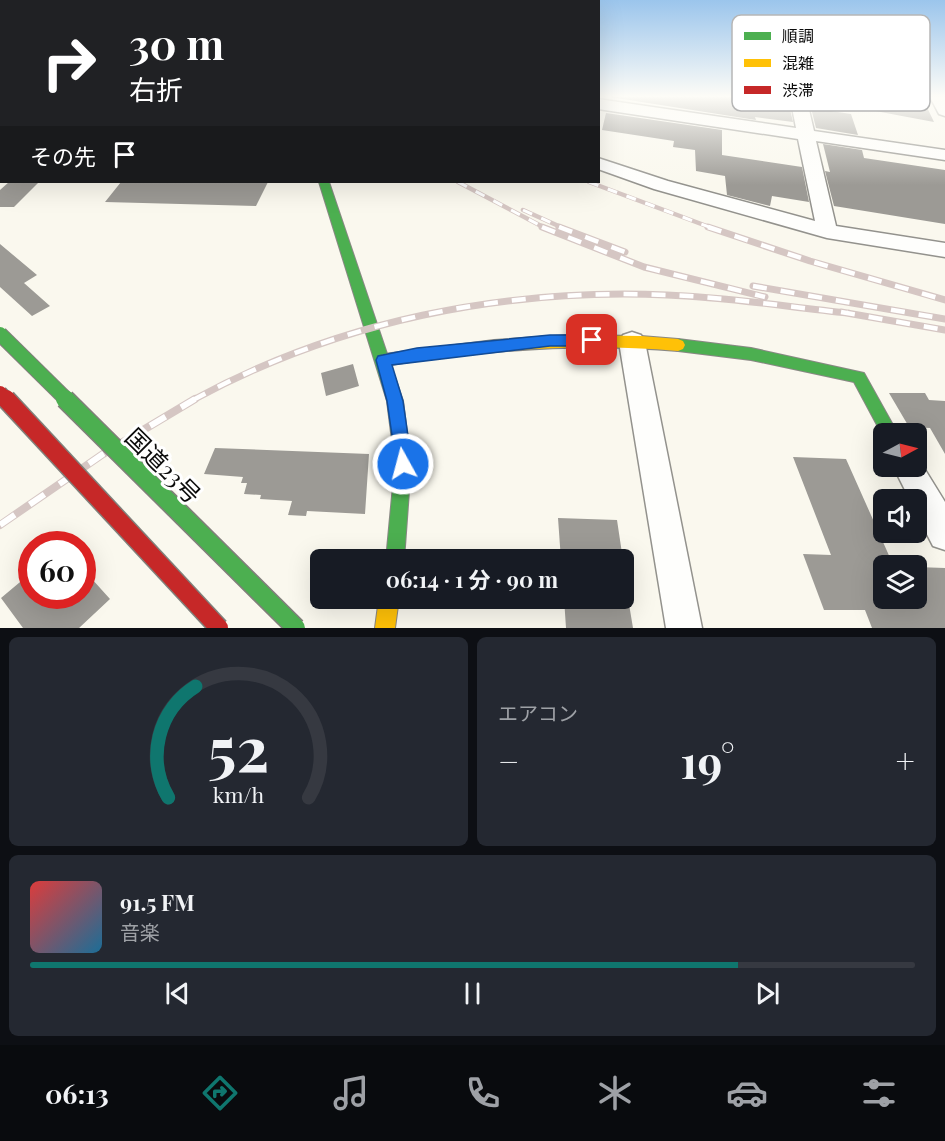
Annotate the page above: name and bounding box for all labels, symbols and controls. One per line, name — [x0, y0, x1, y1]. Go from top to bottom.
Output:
text: 30 m — [129, 15, 224, 71]
legend — [732, 15, 930, 111]
icon: right — [30, 24, 108, 102]
text: 順調 — [782, 25, 814, 46]
text: 混雑 — [782, 52, 814, 73]
text: 右折 — [129, 71, 183, 107]
text: 渋滞 — [782, 79, 814, 100]
icon: arrive — [108, 138, 141, 171]
text: その先 — [30, 141, 96, 171]
pin — [566, 314, 617, 365]
icon: arrive — [575, 323, 608, 356]
street label: 国道23号 — [119, 420, 209, 510]
north arrow — [873, 423, 927, 477]
map controls — [873, 423, 927, 609]
position arrow — [371, 432, 435, 496]
button: sound — [873, 489, 927, 543]
speed limit sign: 60 — [18, 531, 96, 609]
button: layers — [873, 555, 927, 609]
text: 06:14 · 1 分 · 90 m — [386, 564, 558, 594]
text: エアコン — [498, 699, 578, 726]
text: 52 — [208, 704, 269, 788]
text: 19° — [680, 730, 735, 790]
text: − — [498, 738, 519, 782]
text: + — [896, 738, 915, 782]
text: km/h — [213, 781, 265, 809]
text: 91.5 FM — [120, 887, 195, 917]
text: 音楽 — [120, 918, 160, 945]
icon: previous — [161, 977, 194, 1010]
icon: pause — [456, 977, 489, 1010]
icon: next — [751, 977, 784, 1010]
icon: directions — [199, 1072, 241, 1114]
icon: music — [330, 1072, 372, 1114]
icon: phone — [462, 1072, 504, 1114]
icon: climate — [594, 1072, 636, 1114]
icon: car — [726, 1072, 768, 1114]
icon: filters — [858, 1072, 900, 1114]
text: 06:13 — [45, 1075, 109, 1111]

